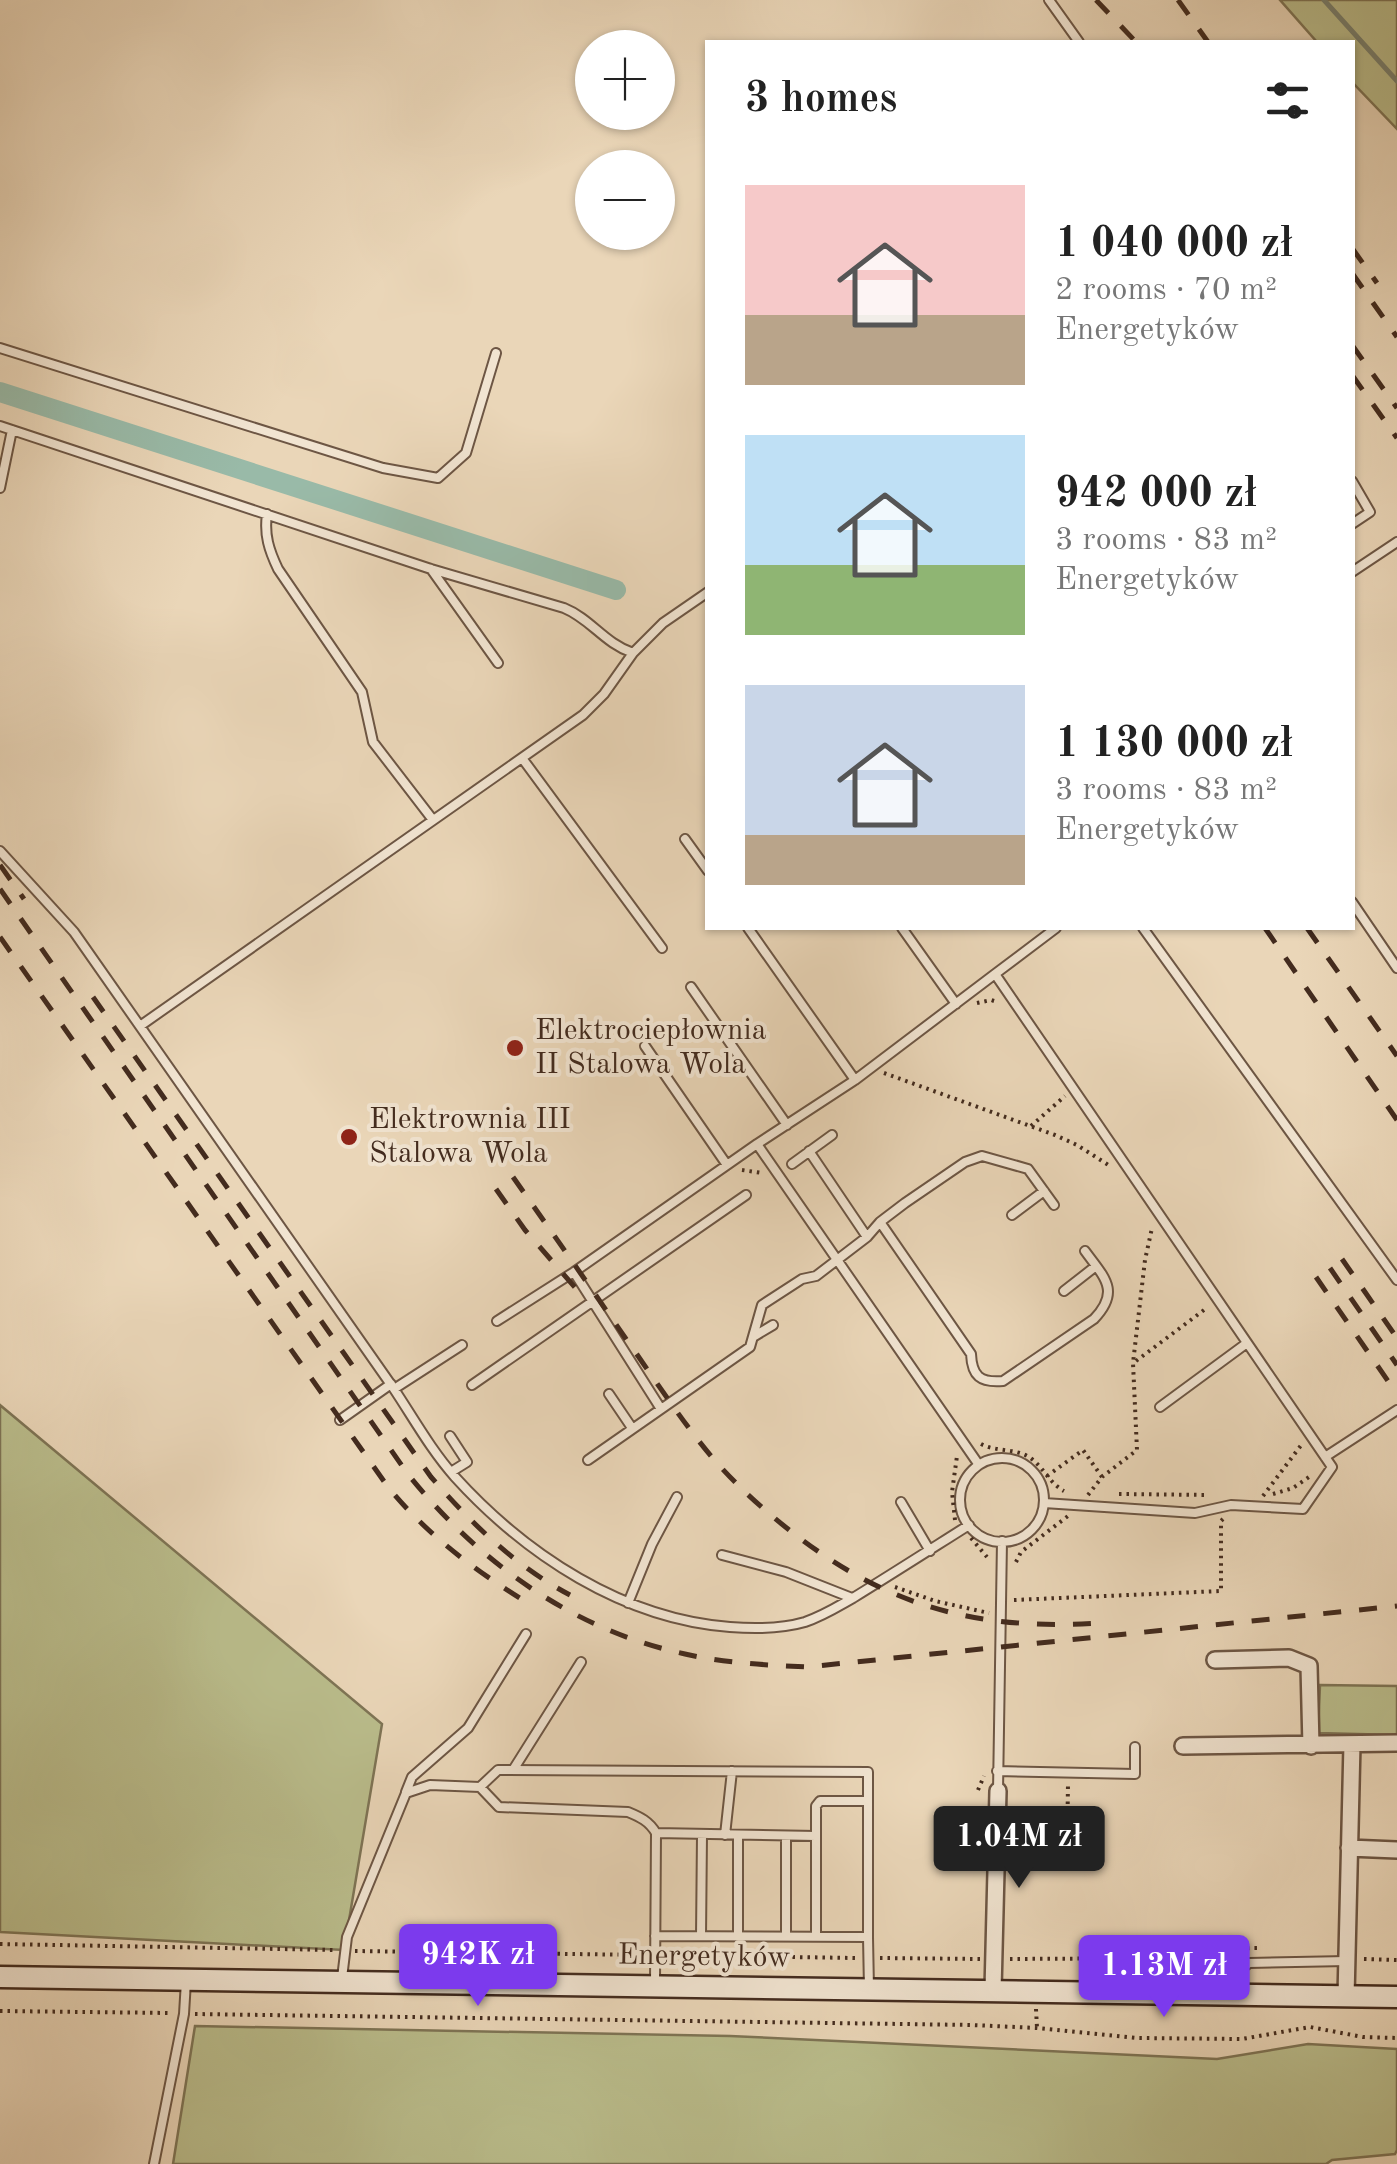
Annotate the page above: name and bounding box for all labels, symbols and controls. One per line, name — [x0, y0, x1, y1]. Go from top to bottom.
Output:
map controls — [575, 30, 675, 250]
button: + — [575, 30, 675, 130]
icon: filters — [1260, 73, 1315, 128]
text: 3 homes — [745, 79, 897, 121]
button: − — [575, 150, 675, 250]
text: 1 040 000 zł — [1055, 224, 1293, 266]
icon: home — [825, 225, 945, 345]
text: 2 rooms · 70 m² — [1055, 275, 1277, 307]
text: Energetyków — [1055, 315, 1239, 347]
text: 942 000 zł — [1055, 474, 1257, 516]
icon: home — [825, 475, 945, 595]
text: 3 rooms · 83 m² — [1055, 525, 1277, 557]
text: Energetyków — [1055, 565, 1239, 597]
text: 1 130 000 zł — [1055, 724, 1293, 766]
icon: home — [825, 725, 945, 845]
text: 3 rooms · 83 m² — [1055, 775, 1277, 807]
text: Energetyków — [1055, 815, 1239, 847]
place label: Elektrociepłownia II Stalowa Wola — [535, 1016, 767, 1080]
marker: Elektrociepłownia II Stalowa Wola — [504, 1037, 526, 1059]
place label: Elektrownia III Stalowa Wola — [369, 1105, 571, 1169]
marker: Elektrownia III Stalowa Wola — [338, 1126, 360, 1148]
pin: 1.04M zł — [916, 1806, 1122, 1891]
text: 1.04M zł — [956, 1822, 1082, 1854]
pin: 942K zł — [386, 1924, 570, 2009]
pin: 1.13M zł — [1061, 1935, 1267, 2020]
text: 942K zł — [421, 1940, 535, 1972]
street label: Energetyków — [617, 1940, 791, 1974]
text: 1.13M zł — [1101, 1951, 1227, 1983]

